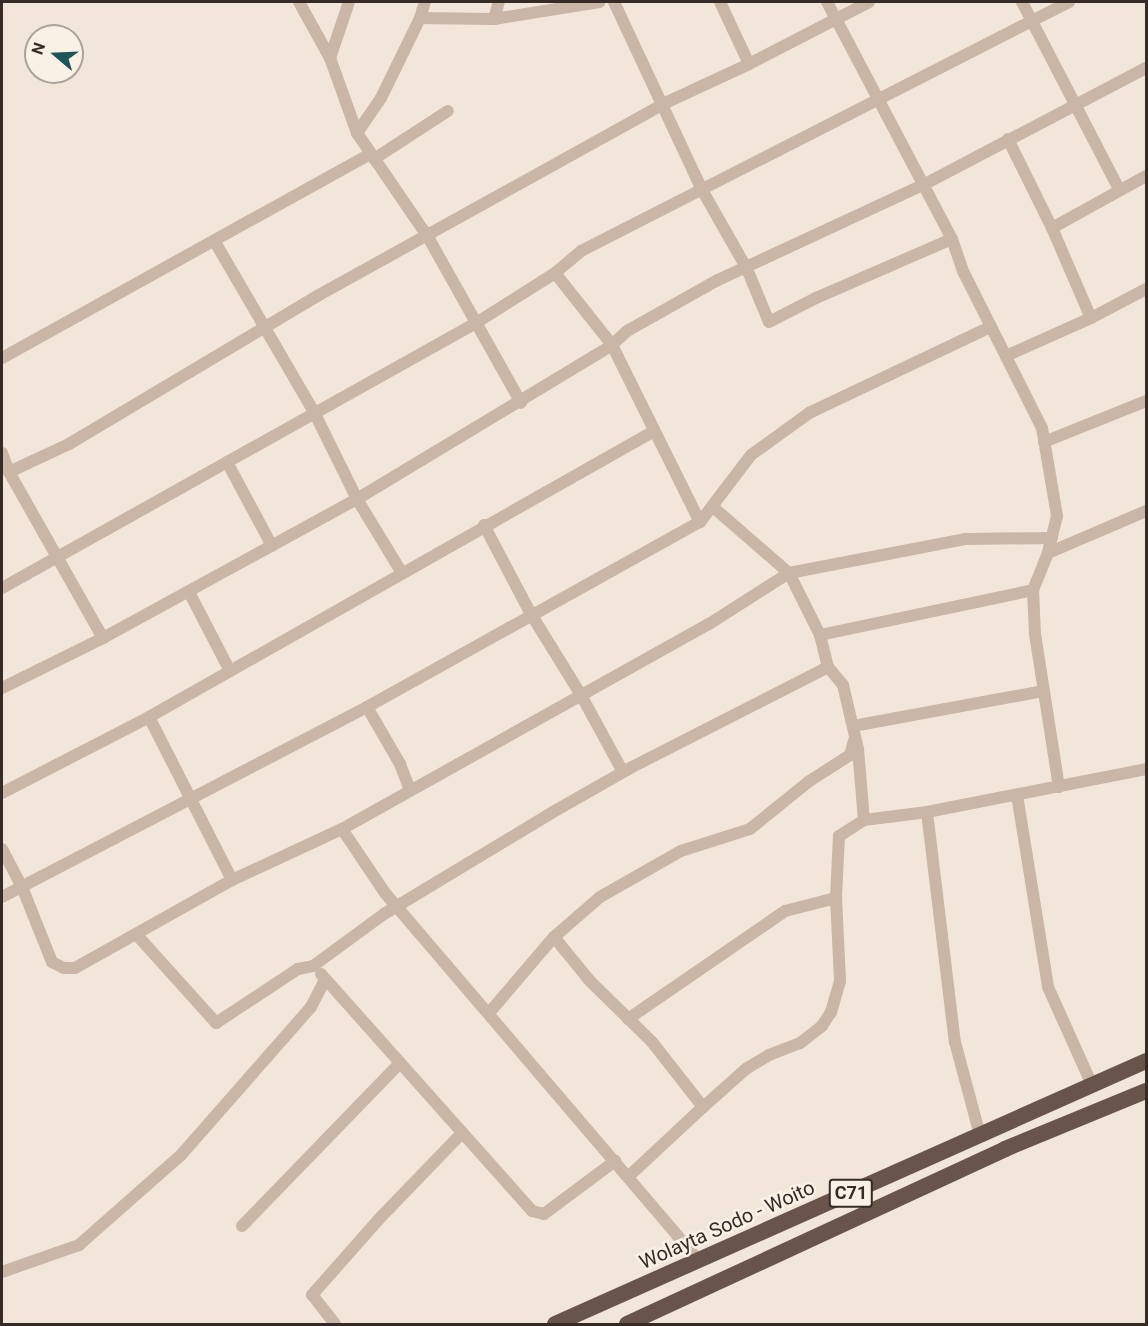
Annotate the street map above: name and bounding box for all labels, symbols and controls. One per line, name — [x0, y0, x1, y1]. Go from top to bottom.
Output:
north arrow — [24, 24, 84, 84]
text: N — [28, 40, 49, 57]
street label: Wolayta Sodo - Woito — [636, 1176, 818, 1274]
road number: C71 — [828, 1178, 874, 1208]

